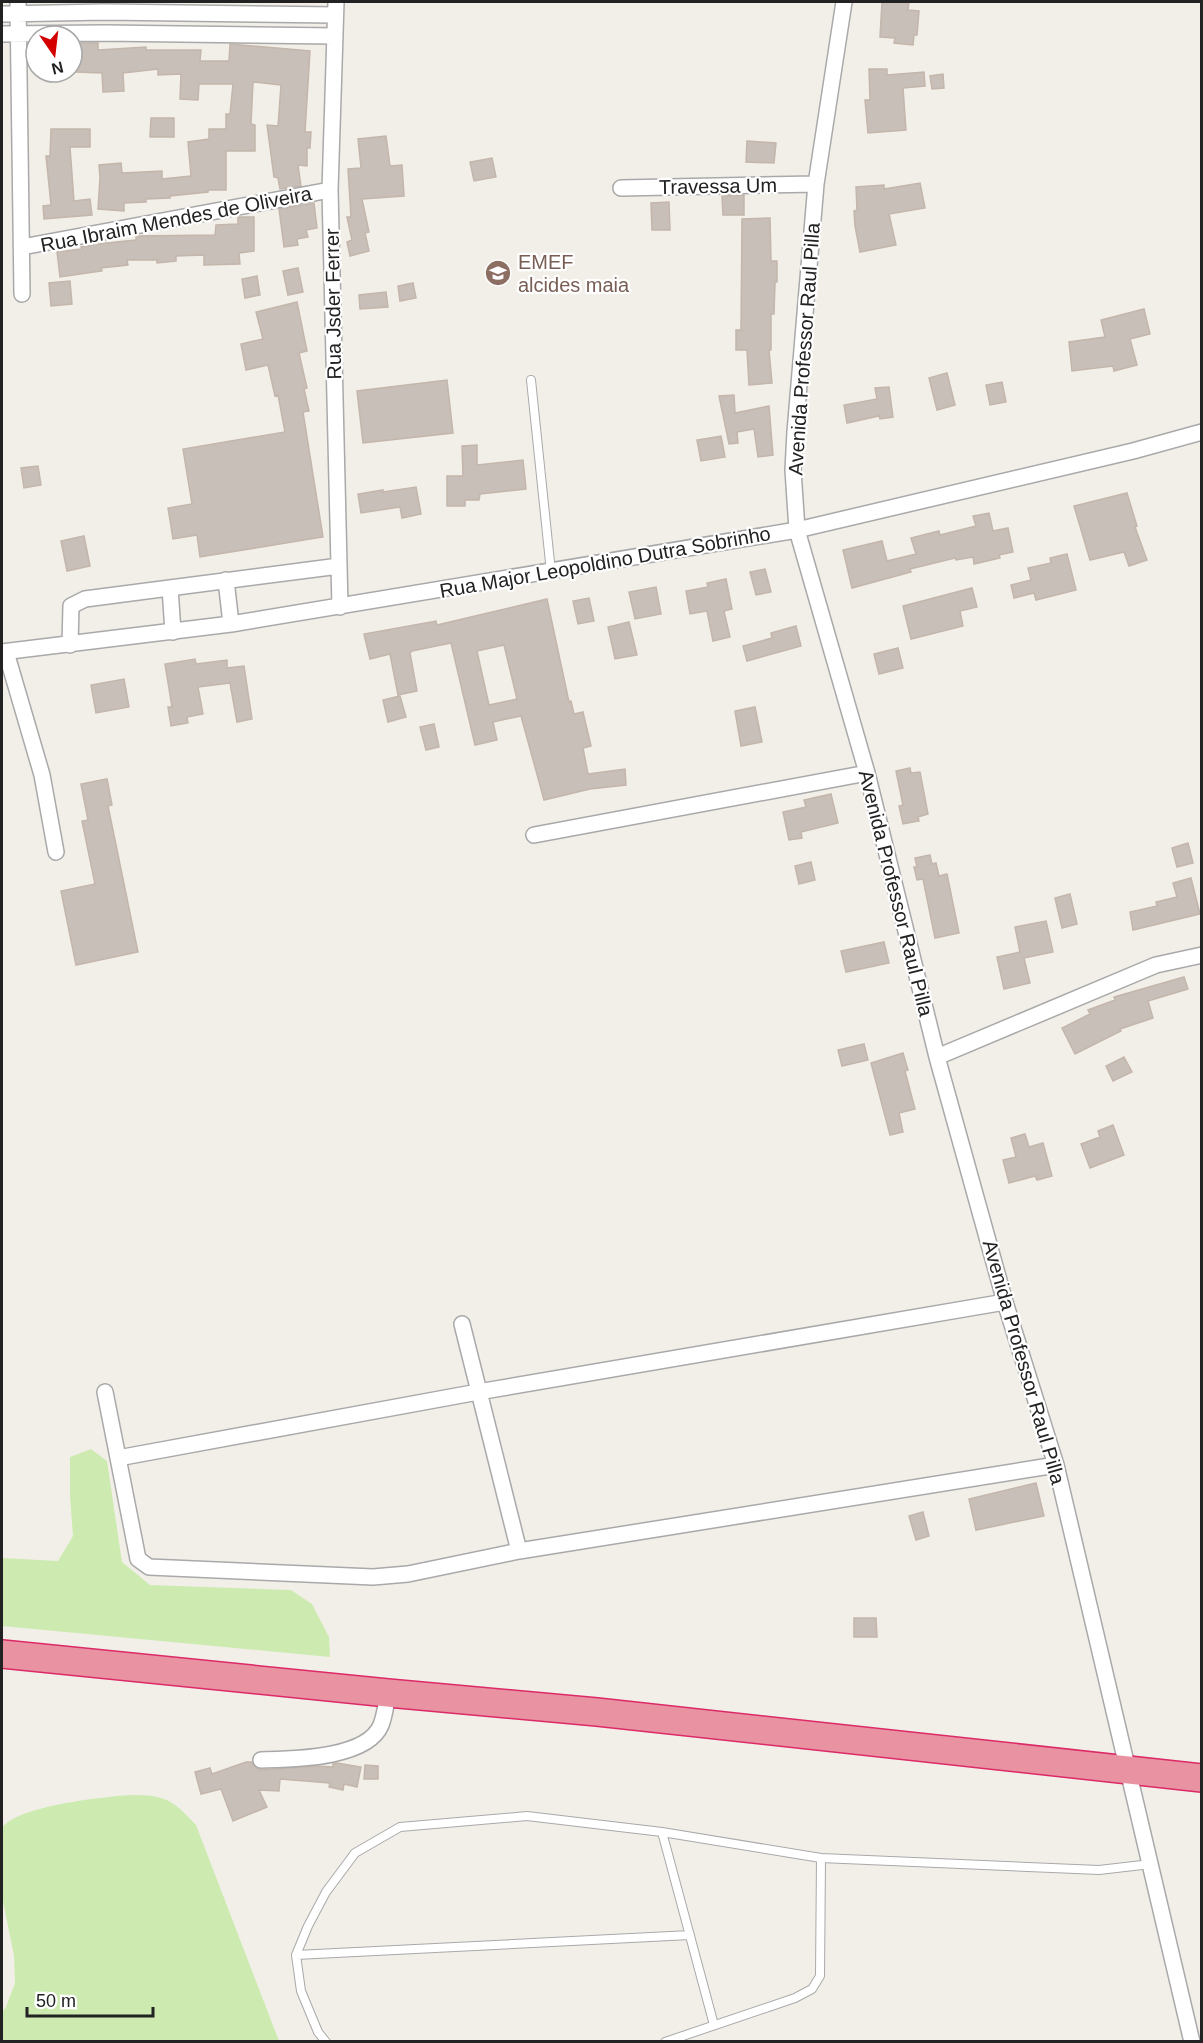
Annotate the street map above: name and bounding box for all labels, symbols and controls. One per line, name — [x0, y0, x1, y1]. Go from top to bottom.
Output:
north arrow — [24, 24, 84, 84]
text: N — [50, 58, 65, 78]
street label: Travessa Um — [659, 174, 777, 198]
street label: Rua Ibraim Mendes de Oliveira — [39, 182, 314, 256]
street label: Avenida Professor Raul Pilla — [784, 221, 824, 476]
street label: Rua Jsder Ferrer — [321, 228, 345, 380]
place label: EMEF alcides maia — [518, 251, 630, 296]
school or university icon: EMEF alcides maia — [483, 258, 513, 288]
street label: Rua Major Leopoldino Dutra Sobrinho — [438, 522, 772, 602]
street label: Avenida Professor Raul Pilla — [855, 768, 937, 1019]
street label: Avenida Professor Raul Pilla — [979, 1237, 1070, 1488]
scale bar — [27, 1980, 153, 2018]
text: 50 m — [36, 1991, 76, 2011]

